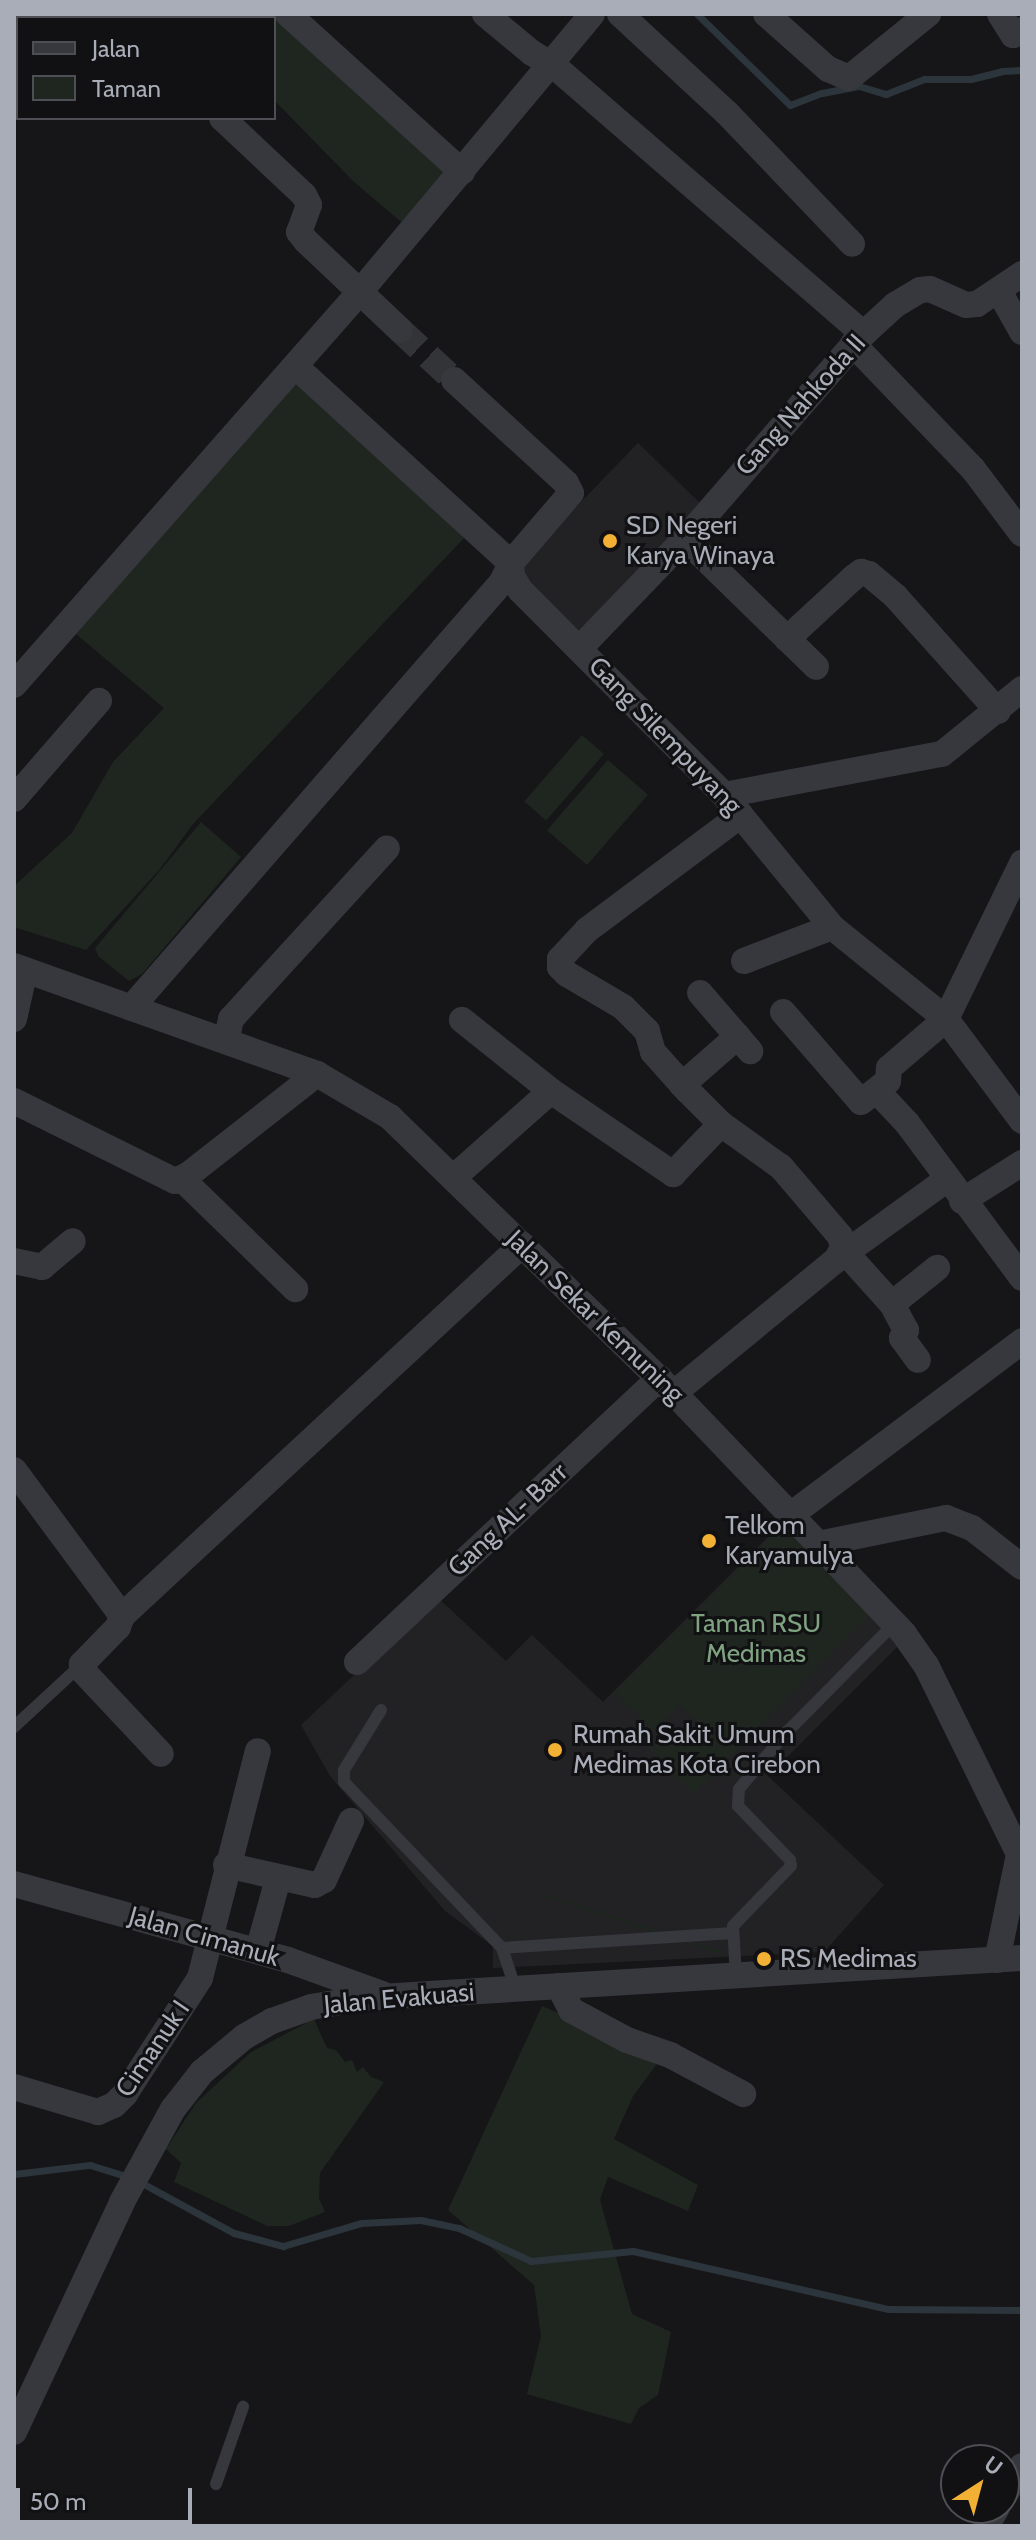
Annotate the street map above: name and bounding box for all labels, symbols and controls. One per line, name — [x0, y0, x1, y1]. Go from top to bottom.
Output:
legend — [16, 16, 276, 120]
text: Jalan — [92, 34, 140, 63]
text: Taman — [92, 74, 161, 103]
street label: Gang Nahkoda II — [729, 328, 873, 482]
place label: SD Negeri Karya Winaya — [626, 510, 775, 572]
marker: SD Negeri Karya Winaya — [601, 532, 619, 550]
street label: Gang Silempuyang — [582, 651, 748, 821]
street label: Jalan Sekar Kemuning — [499, 1224, 691, 1410]
street label: Gang AL- Barr — [442, 1457, 574, 1583]
place label: Telkom Karyamulya — [725, 1510, 854, 1572]
marker: Telkom Karyamulya — [700, 1532, 718, 1550]
park label: Taman RSU Medimas — [691, 1608, 821, 1670]
place label: Rumah Sakit Umum Medimas Kota Cirebon — [573, 1719, 821, 1780]
marker: Rumah Sakit Umum Medimas Kota Cirebon — [544, 1739, 566, 1761]
street label: Jalan Cimanuk — [125, 1901, 283, 1973]
place label: RS Medimas — [780, 1943, 917, 1975]
marker: RS Medimas — [755, 1950, 773, 1968]
street label: Jalan Evakuasi — [322, 1977, 476, 2021]
street label: Cimanuk I — [109, 1995, 197, 2103]
north arrow — [940, 2444, 1020, 2524]
text: U — [979, 2450, 1008, 2481]
scale bar — [20, 2472, 196, 2522]
text: 50 m — [30, 2487, 86, 2516]

